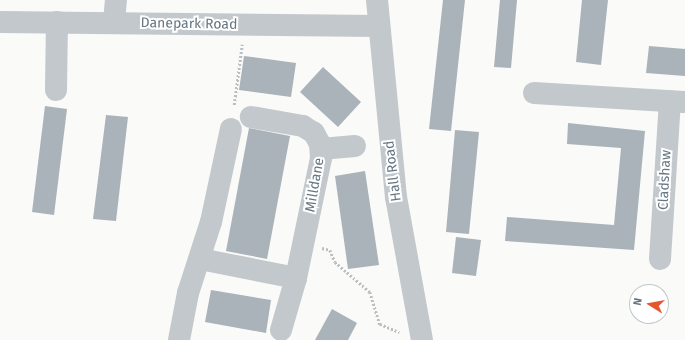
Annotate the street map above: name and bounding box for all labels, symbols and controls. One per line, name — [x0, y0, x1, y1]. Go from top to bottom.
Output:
street label: Danepark Road — [141, 15, 237, 33]
street label: Hall Road — [381, 140, 405, 202]
street label: Cladshaw — [655, 150, 675, 210]
street label: Milldane — [302, 157, 328, 213]
north arrow — [629, 284, 669, 324]
text: N — [631, 297, 645, 307]

